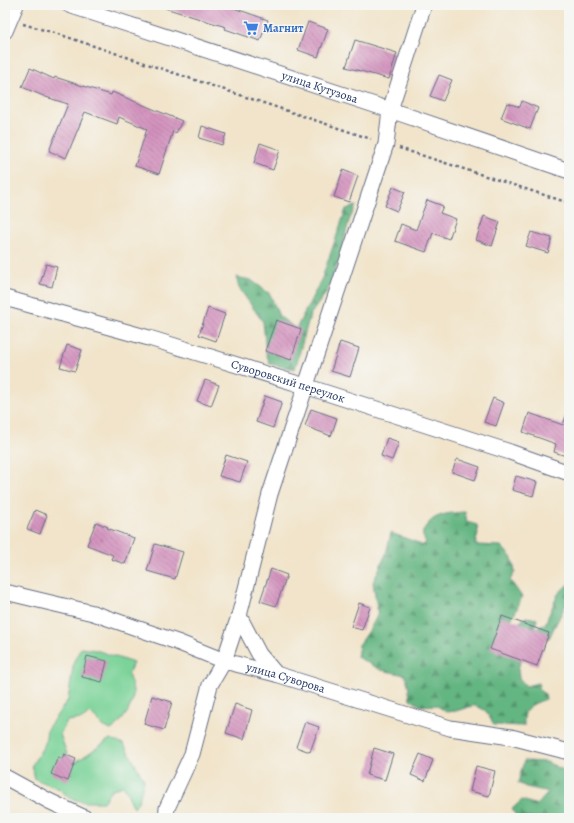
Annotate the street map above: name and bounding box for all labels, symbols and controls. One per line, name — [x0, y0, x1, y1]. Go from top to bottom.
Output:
supermarket icon: Магнит — [242, 19, 260, 37]
place label: Магнит — [263, 20, 304, 36]
street label: улица Кутузова — [279, 67, 360, 107]
street label: Суворовский переулок — [229, 356, 347, 406]
street label: улица Суворова — [244, 659, 328, 697]

